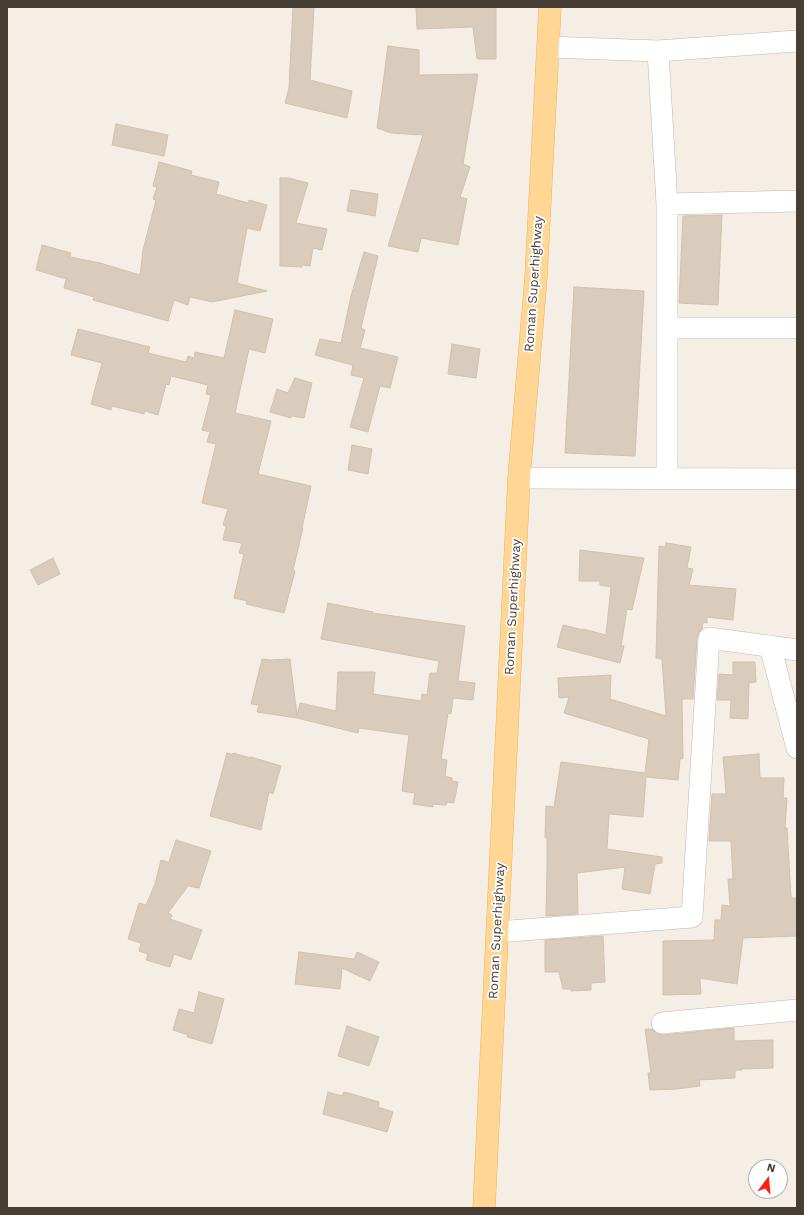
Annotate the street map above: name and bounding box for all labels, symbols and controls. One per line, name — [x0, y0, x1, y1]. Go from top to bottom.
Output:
street label: Roman Superhighway — [521, 215, 547, 353]
street label: Roman Superhighway — [502, 538, 524, 676]
street label: Roman Superhighway — [486, 862, 508, 1000]
north arrow — [748, 1159, 788, 1199]
text: N — [765, 1161, 777, 1175]

